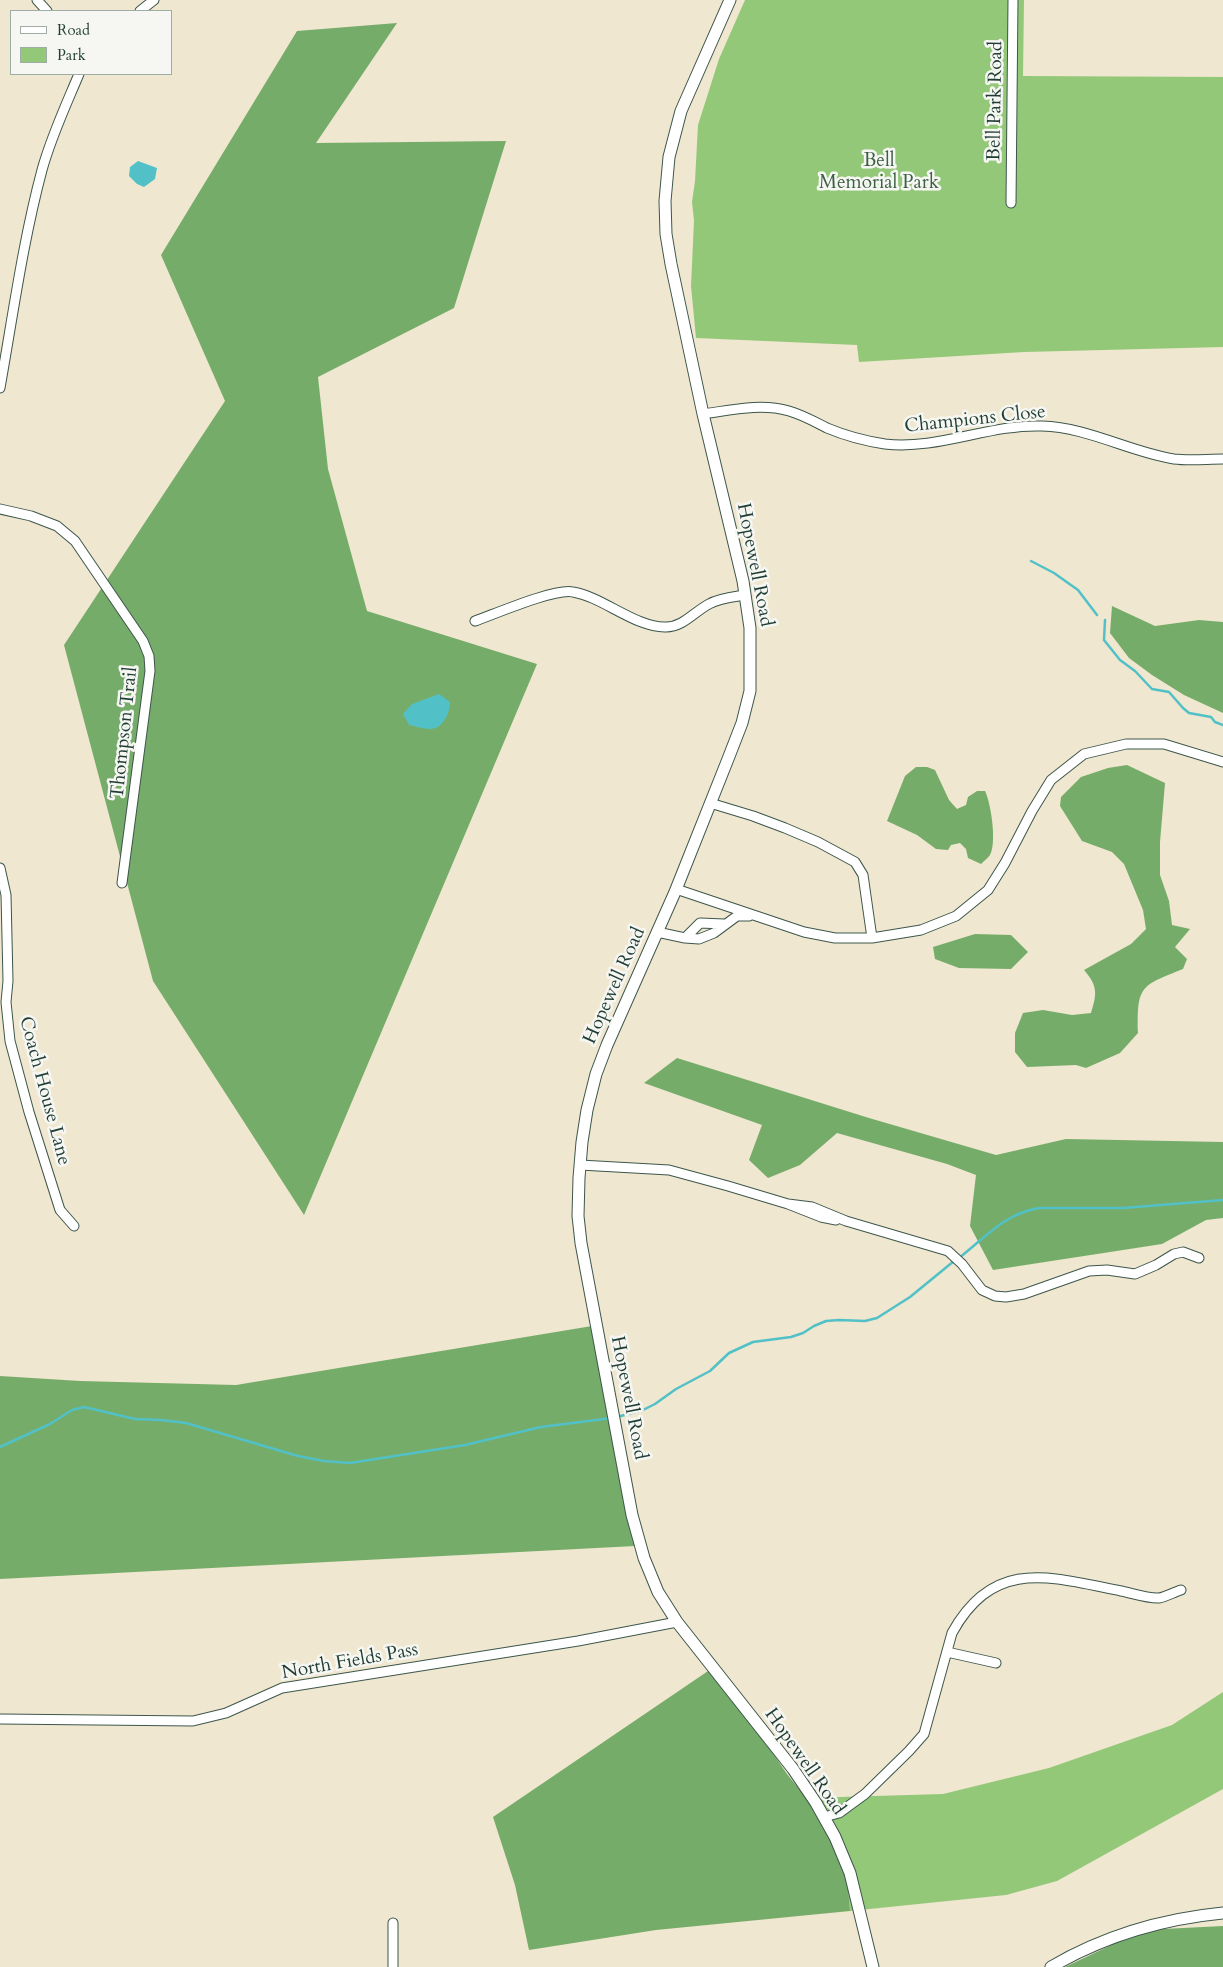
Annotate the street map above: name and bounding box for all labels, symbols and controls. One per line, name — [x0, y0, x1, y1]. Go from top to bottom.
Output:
legend — [10, 10, 172, 75]
text: Road — [57, 20, 90, 40]
street label: Bell Park Road — [984, 41, 1008, 161]
text: Park — [57, 45, 86, 65]
park label: Bell Memorial Park — [819, 151, 939, 195]
street label: Champions Close — [903, 401, 1047, 439]
street label: Hopewell Road — [731, 501, 777, 629]
street label: Thompson Trail — [107, 666, 143, 800]
street label: Hopewell Road — [579, 924, 651, 1048]
street label: Coach House Lane — [13, 1014, 75, 1168]
street label: Hopewell Road — [605, 1334, 651, 1462]
street label: North Fields Pass — [280, 1639, 420, 1685]
street label: Hopewell Road — [759, 1704, 849, 1820]

